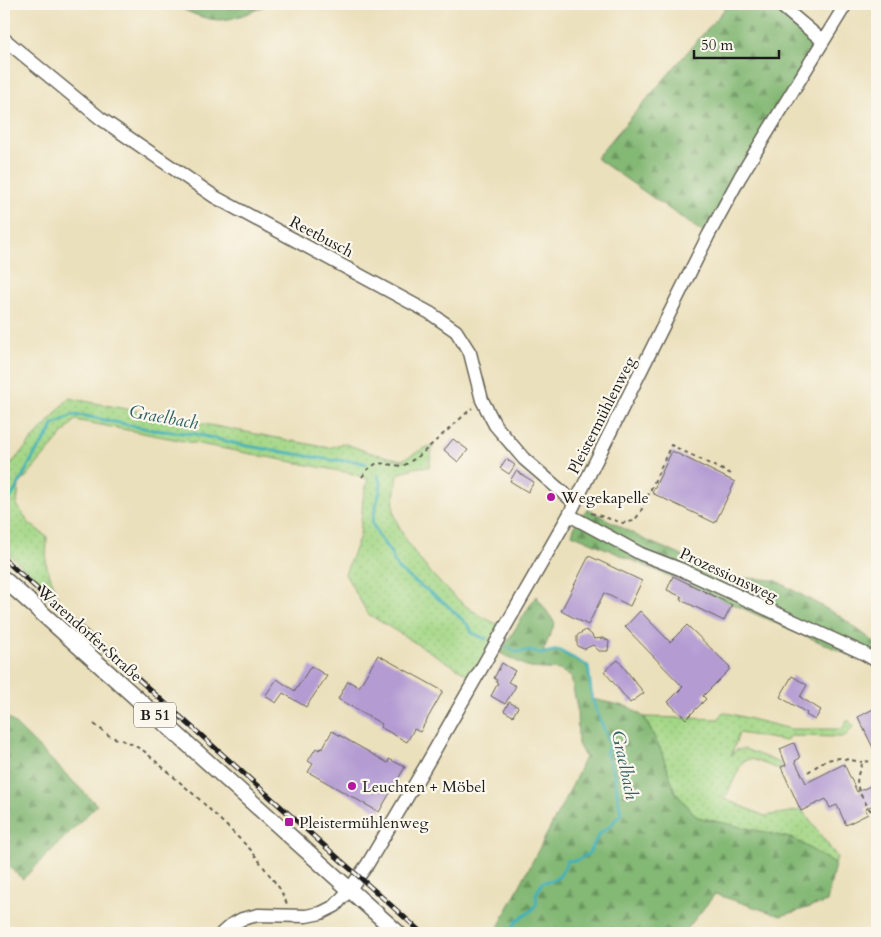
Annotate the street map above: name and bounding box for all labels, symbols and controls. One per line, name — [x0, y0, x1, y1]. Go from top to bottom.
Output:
scale bar — [694, 28, 778, 60]
text: 50 m — [701, 35, 733, 55]
street label: Reetbusch — [286, 211, 358, 263]
street label: Pleistermühlenweg — [563, 353, 641, 478]
water label: Graelbach — [127, 399, 201, 436]
place label: Wegekapelle — [560, 487, 649, 509]
marker: Wegekapelle — [545, 491, 557, 503]
street label: Prozessionsweg — [676, 543, 781, 607]
street label: Warendorfer Straße — [31, 580, 147, 687]
road number: B 51 — [134, 702, 176, 728]
water label: Graelbach — [605, 728, 644, 802]
place label: Leuchten + Möbel — [362, 776, 486, 798]
marker: Leuchten + Möbel — [346, 780, 358, 792]
place label: Pleistermühlenweg — [299, 812, 428, 834]
marker: Pleistermühlenweg — [283, 816, 295, 828]

